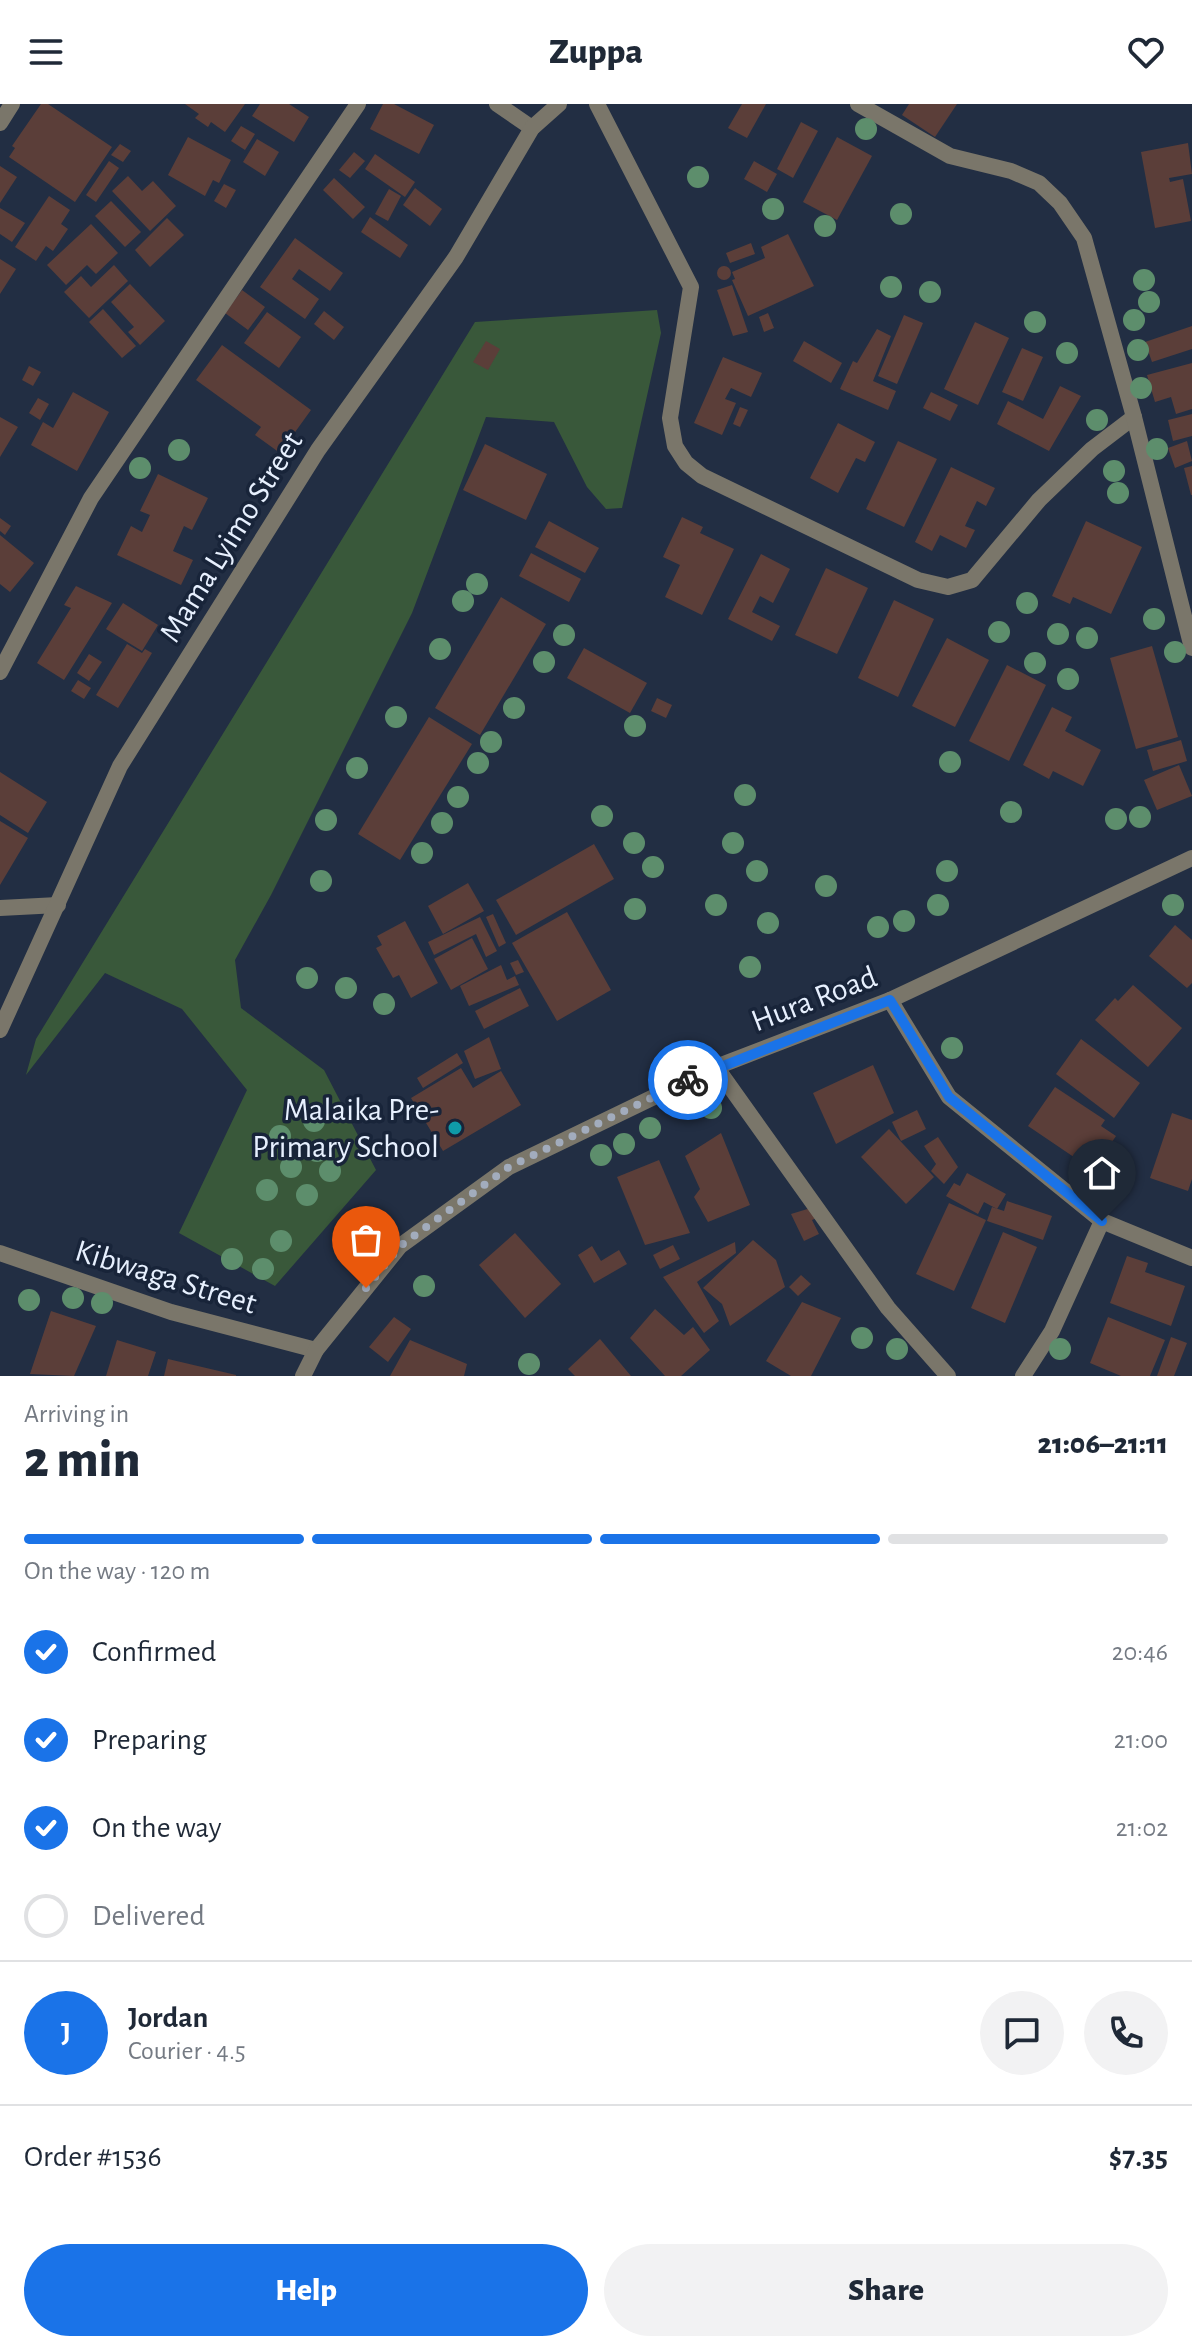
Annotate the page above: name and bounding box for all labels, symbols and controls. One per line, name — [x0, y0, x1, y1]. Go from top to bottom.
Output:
icon: menu — [24, 30, 68, 74]
icon: heart — [1124, 30, 1168, 74]
text: Zuppa — [549, 34, 643, 70]
street label: Mama Lyimo Street — [154, 426, 308, 648]
street label: Hura Road — [747, 961, 881, 1037]
courier — [648, 1040, 728, 1120]
icon: bike — [666, 1058, 710, 1102]
place label: Malaika Pre- Primary School — [252, 1094, 439, 1163]
marker: Malaika Pre- Primary School — [446, 1119, 464, 1137]
pin — [1068, 1139, 1136, 1221]
icon: home — [1080, 1151, 1124, 1195]
pin — [332, 1206, 400, 1288]
icon: bag — [344, 1218, 388, 1262]
street label: Kibwaga Street — [72, 1234, 260, 1320]
text: Arriving in — [24, 1401, 129, 1427]
text: 21:06–21:11 — [1038, 1429, 1168, 1459]
text: 2 min — [24, 1434, 140, 1486]
text: On the way · 120 m — [24, 1558, 210, 1584]
icon: check — [24, 1630, 68, 1674]
text: Confirmed — [92, 1637, 216, 1667]
text: 20:46 — [1112, 1639, 1168, 1665]
icon: check — [24, 1718, 68, 1762]
text: Preparing — [92, 1725, 207, 1755]
text: 21:00 — [1114, 1727, 1168, 1753]
icon: check — [24, 1806, 68, 1850]
text: On the way — [92, 1813, 221, 1843]
text: 21:02 — [1116, 1815, 1168, 1841]
text: Delivered — [92, 1901, 205, 1931]
button: chat — [980, 1991, 1064, 2075]
button: phone — [1084, 1991, 1168, 2075]
text: Jordan — [128, 2003, 208, 2033]
text: J — [61, 2018, 71, 2048]
text: Courier · 4.5 — [128, 2038, 246, 2064]
text: Order #1536 — [24, 2142, 162, 2172]
text: $7.35 — [1109, 2142, 1168, 2172]
button: Help — [24, 2244, 588, 2336]
button: Share — [604, 2244, 1168, 2336]

